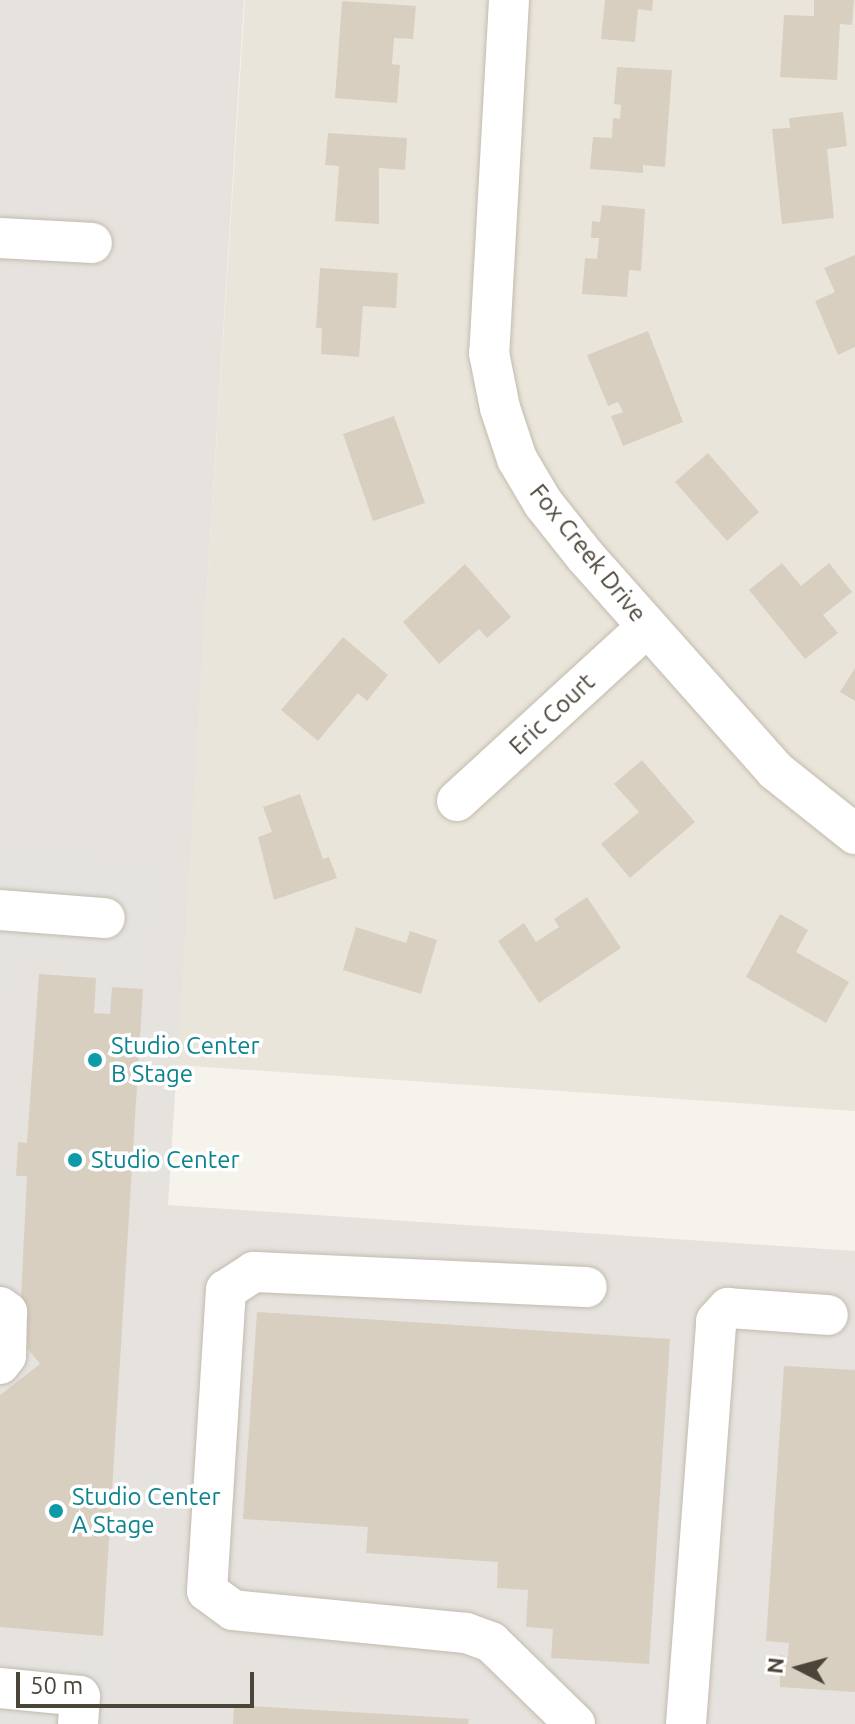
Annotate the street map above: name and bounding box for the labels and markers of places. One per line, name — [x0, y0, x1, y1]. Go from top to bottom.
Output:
place label: Studio Center B Stage — [111, 1032, 259, 1088]
marker: Studio Center B Stage — [86, 1051, 104, 1069]
place label: Studio Center — [91, 1146, 239, 1174]
marker: Studio Center — [66, 1151, 84, 1169]
place label: Studio Center A Stage — [72, 1483, 220, 1539]
marker: Studio Center A Stage — [47, 1502, 65, 1520]

